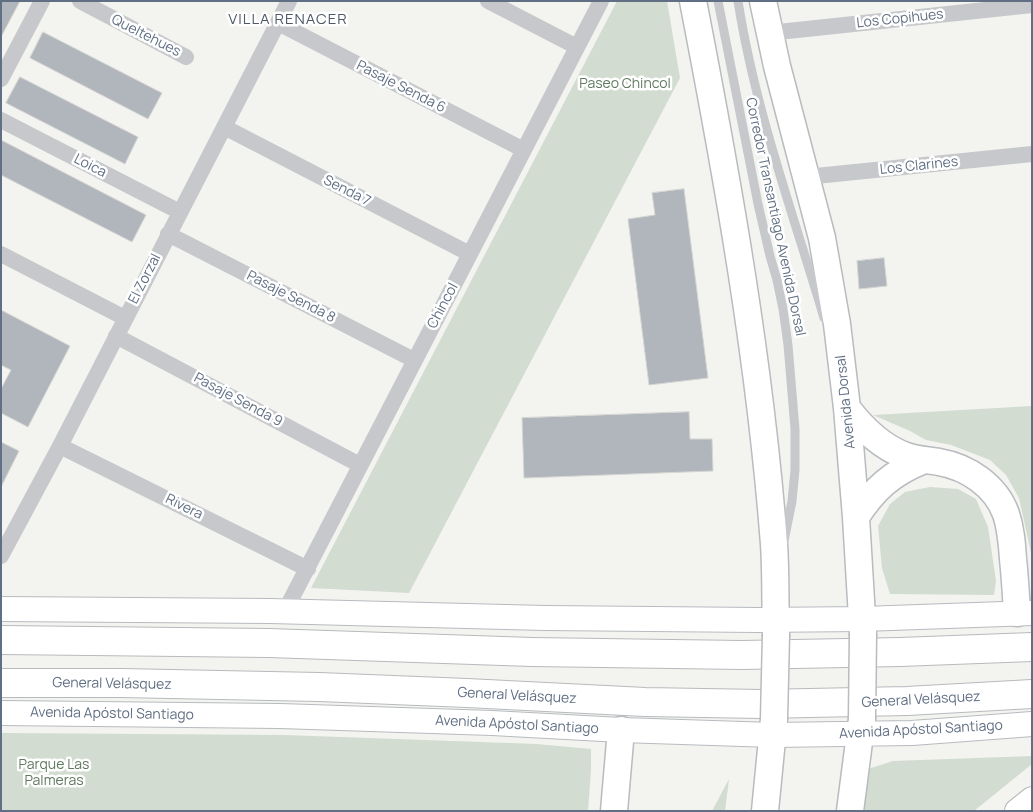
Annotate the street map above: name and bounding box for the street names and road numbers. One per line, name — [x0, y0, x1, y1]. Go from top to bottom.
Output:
street label: Los Copihues — [856, 6, 944, 32]
street label: Queltehues — [109, 11, 183, 61]
street label: Pasaje Senda 6 — [354, 57, 448, 117]
street label: Corredor Transantiago Avenida Dorsal — [741, 96, 809, 338]
street label: Loica — [71, 151, 109, 181]
street label: Los Clarines — [879, 154, 959, 178]
street label: Senda 7 — [321, 172, 373, 210]
street label: El Zorzal — [125, 251, 165, 307]
street label: Pasaje Senda 8 — [244, 267, 338, 327]
street label: Chincol — [424, 280, 462, 332]
street label: Avenida Dorsal — [833, 354, 859, 450]
street label: Pasaje Senda 9 — [191, 370, 285, 430]
street label: Rivera — [162, 491, 206, 523]
street label: General Velásquez — [52, 675, 172, 693]
street label: General Velásquez — [457, 684, 577, 708]
street label: General Velásquez — [861, 688, 981, 712]
street label: Avenida Apóstol Santiago — [30, 704, 194, 724]
street label: Avenida Apóstol Santiago — [435, 712, 599, 738]
street label: Avenida Apóstol Santiago — [839, 717, 1003, 743]

